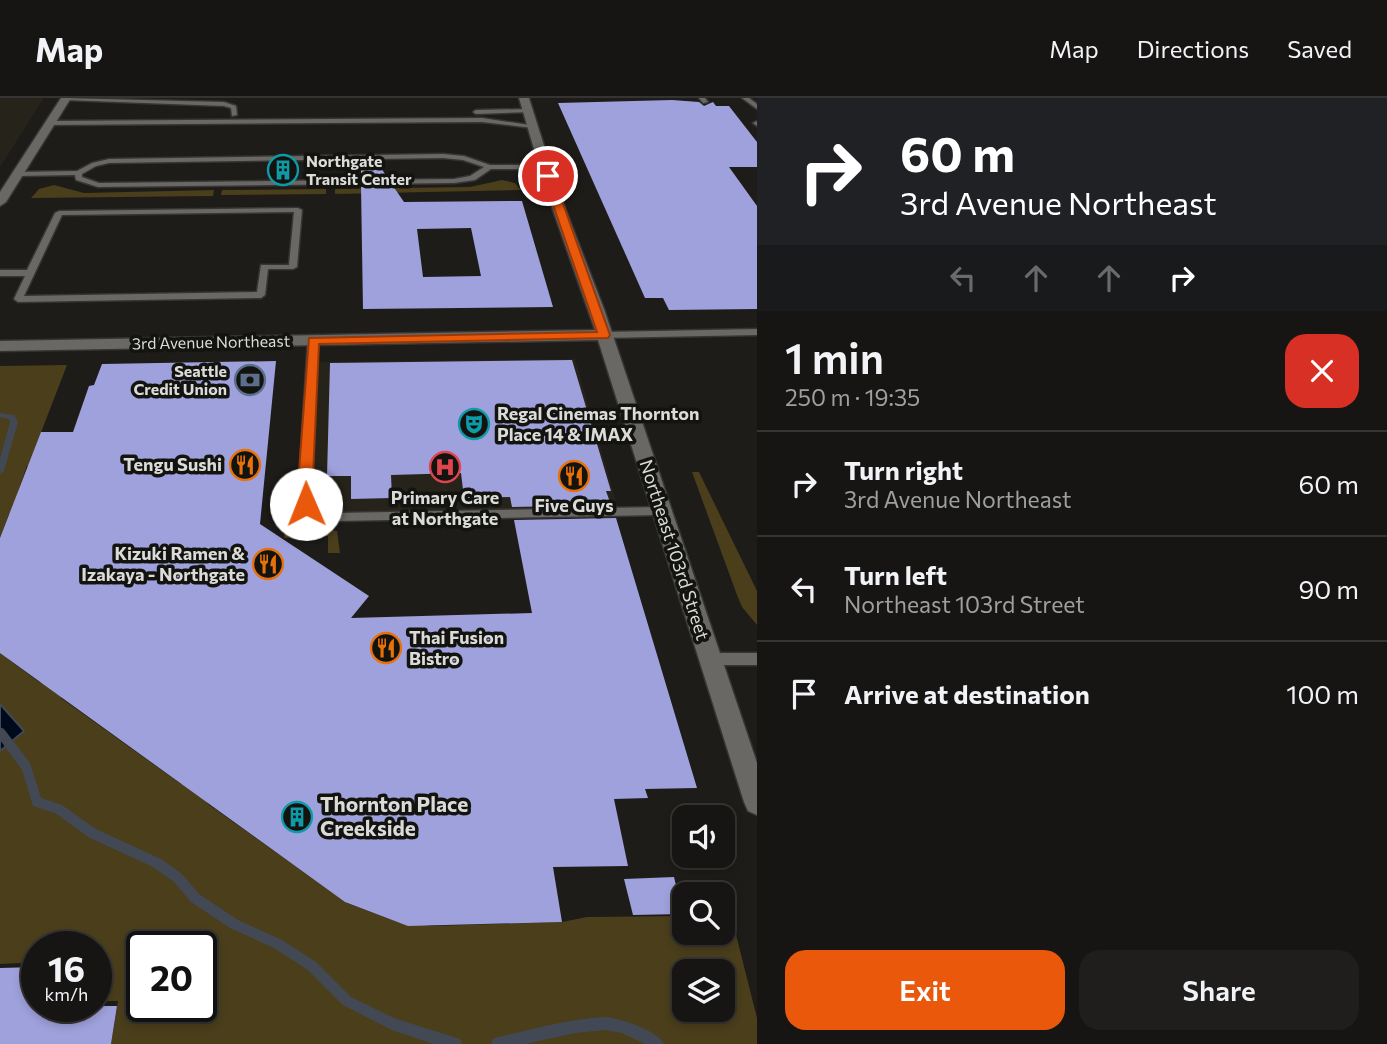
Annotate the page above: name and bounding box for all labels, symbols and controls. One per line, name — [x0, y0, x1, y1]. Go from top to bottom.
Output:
text: Map — [35, 28, 103, 69]
text: Map — [1049, 34, 1099, 63]
text: Directions — [1137, 34, 1249, 63]
text: Saved — [1287, 34, 1352, 63]
text: 60 m — [900, 122, 1015, 182]
icon: right — [785, 126, 876, 217]
pin — [518, 146, 578, 206]
place label: Northgate Transit Center — [306, 151, 412, 188]
building icon: Northgate Transit Center — [266, 153, 300, 187]
icon: arrive — [529, 157, 567, 195]
text: 3rd Avenue Northeast — [900, 182, 1217, 222]
icon: left — [944, 259, 982, 297]
icon: ahead — [1017, 259, 1055, 297]
icon: ahead — [1090, 259, 1128, 297]
icon: right — [1163, 259, 1201, 297]
street label: 3rd Avenue Northeast — [132, 331, 291, 352]
text: 1 min — [785, 331, 884, 383]
button: close — [1285, 334, 1359, 408]
place label: Seattle Credit Union — [133, 361, 227, 398]
bank icon: Seattle Credit Union — [233, 363, 267, 397]
text: 250 m · 19:35 — [785, 383, 920, 411]
place label: Regal Cinemas Thornton Place 14 & IMAX — [497, 402, 699, 445]
theatre icon: Regal Cinemas Thornton Place 14 & IMAX — [457, 407, 491, 441]
restaurant icon: Tengu Sushi — [228, 448, 262, 482]
hospital icon: Primary Care at Northgate — [428, 450, 462, 484]
place label: Tengu Sushi — [123, 453, 222, 475]
text: Turn right — [844, 454, 963, 485]
street label: Northeast 103rd Street — [635, 457, 715, 643]
restaurant icon: Five Guys — [557, 459, 591, 493]
icon: right — [785, 465, 823, 503]
position arrow — [269, 467, 343, 541]
text: 60 m — [1299, 468, 1359, 499]
text: 3rd Avenue Northeast — [844, 485, 1072, 513]
place label: Primary Care at Northgate — [391, 486, 499, 529]
place label: Five Guys — [534, 494, 614, 516]
place label: Kizuki Ramen & Izakaya - Northgate — [81, 542, 245, 585]
restaurant icon: Kizuki Ramen & Izakaya - Northgate — [251, 547, 285, 581]
text: Turn left — [844, 559, 947, 590]
icon: left — [785, 570, 823, 608]
text: 90 m — [1299, 573, 1359, 604]
text: Northeast 103rd Street — [844, 590, 1085, 618]
place label: Thai Fusion Bistro — [409, 626, 504, 669]
restaurant icon: Thai Fusion Bistro — [369, 631, 403, 665]
icon: arrive — [785, 675, 823, 713]
text: Arrive at destination — [844, 678, 1090, 709]
text: 100 m — [1286, 678, 1359, 709]
place label: Thornton Place Creekside — [320, 791, 468, 840]
building icon: Thornton Place Creekside — [280, 800, 314, 834]
map controls — [672, 805, 735, 1022]
button: sound — [672, 805, 735, 868]
button: search — [672, 882, 735, 945]
speed limit sign: 20 — [126, 931, 217, 1022]
text: 16 — [48, 946, 85, 989]
button: Exit — [785, 950, 1065, 1030]
button: Share — [1079, 950, 1359, 1030]
button: layers — [672, 959, 735, 1022]
text: km/h — [45, 983, 88, 1005]

